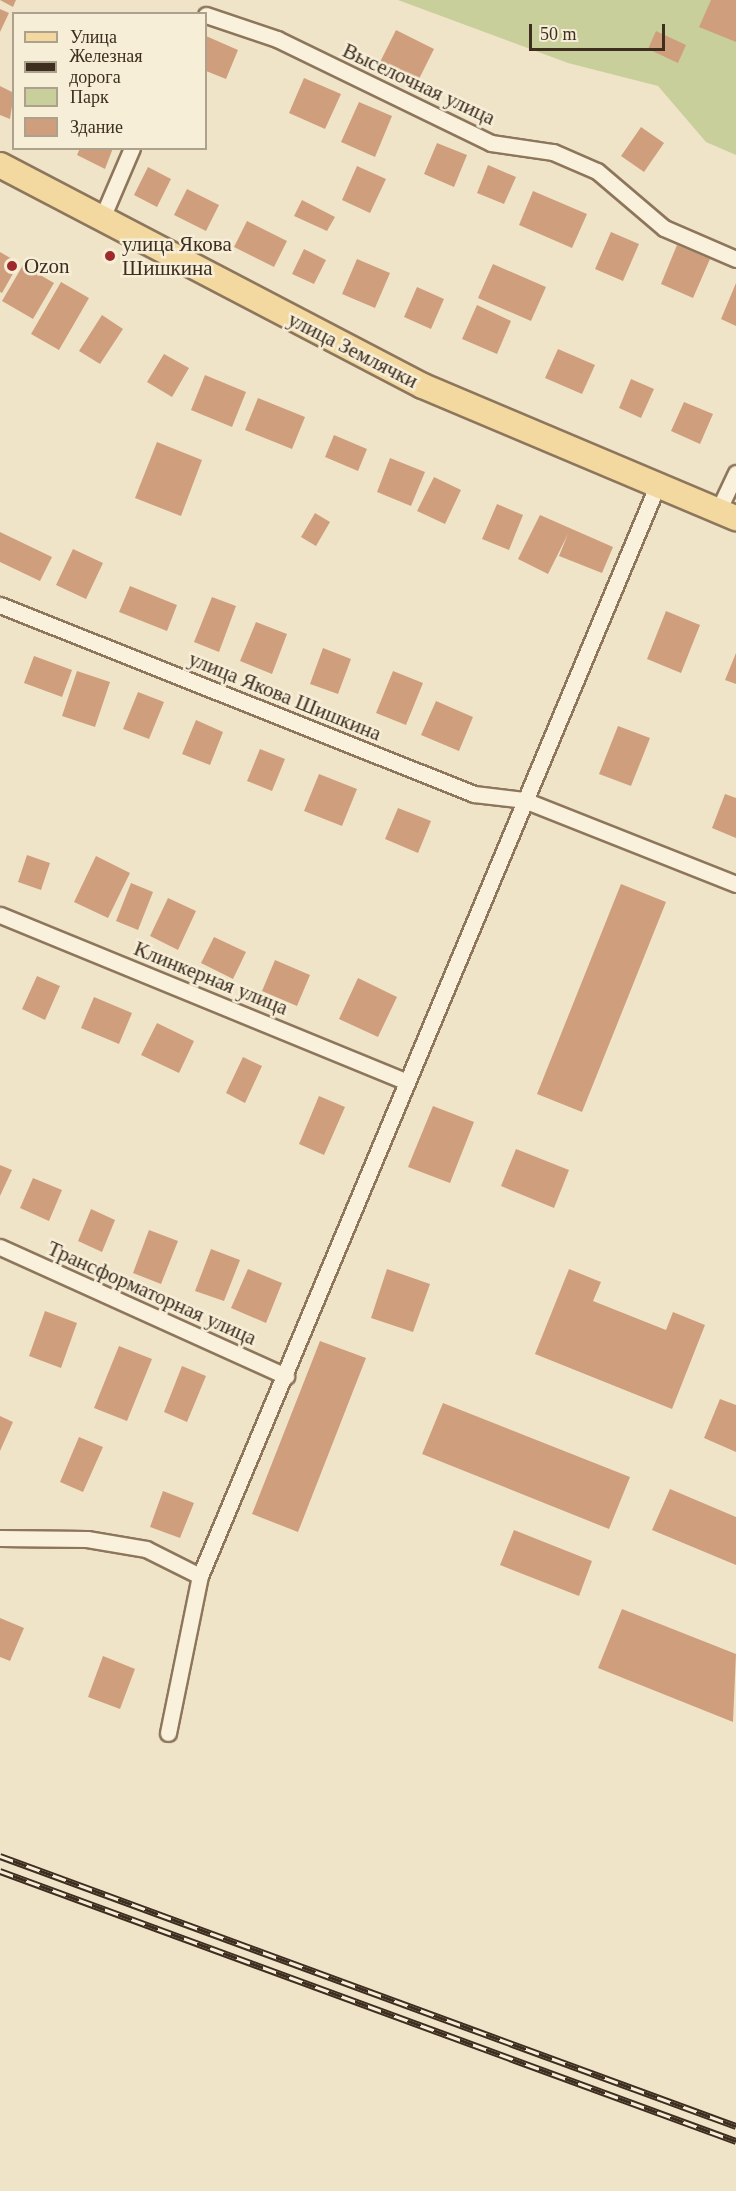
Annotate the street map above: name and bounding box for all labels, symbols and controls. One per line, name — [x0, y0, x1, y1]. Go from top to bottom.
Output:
legend — [12, 12, 207, 150]
scale bar — [532, 12, 668, 50]
text: 50 m — [540, 24, 577, 44]
text: Улица — [70, 27, 117, 47]
street label: Выселочная улица — [339, 38, 499, 130]
text: Железная дорога — [69, 46, 143, 87]
text: Парк — [70, 87, 109, 107]
text: Здание — [70, 117, 123, 137]
place label: улица Якова Шишкина — [122, 231, 232, 281]
marker: улица Якова Шишкина — [103, 249, 117, 263]
place label: Ozon — [24, 253, 69, 279]
marker: Ozon — [5, 259, 19, 273]
street label: улица Землячки — [284, 306, 422, 394]
street label: улица Якова Шишкина — [185, 646, 385, 746]
street label: Клинкерная улица — [130, 936, 292, 1020]
street label: Трансформаторная улица — [44, 1236, 260, 1350]

